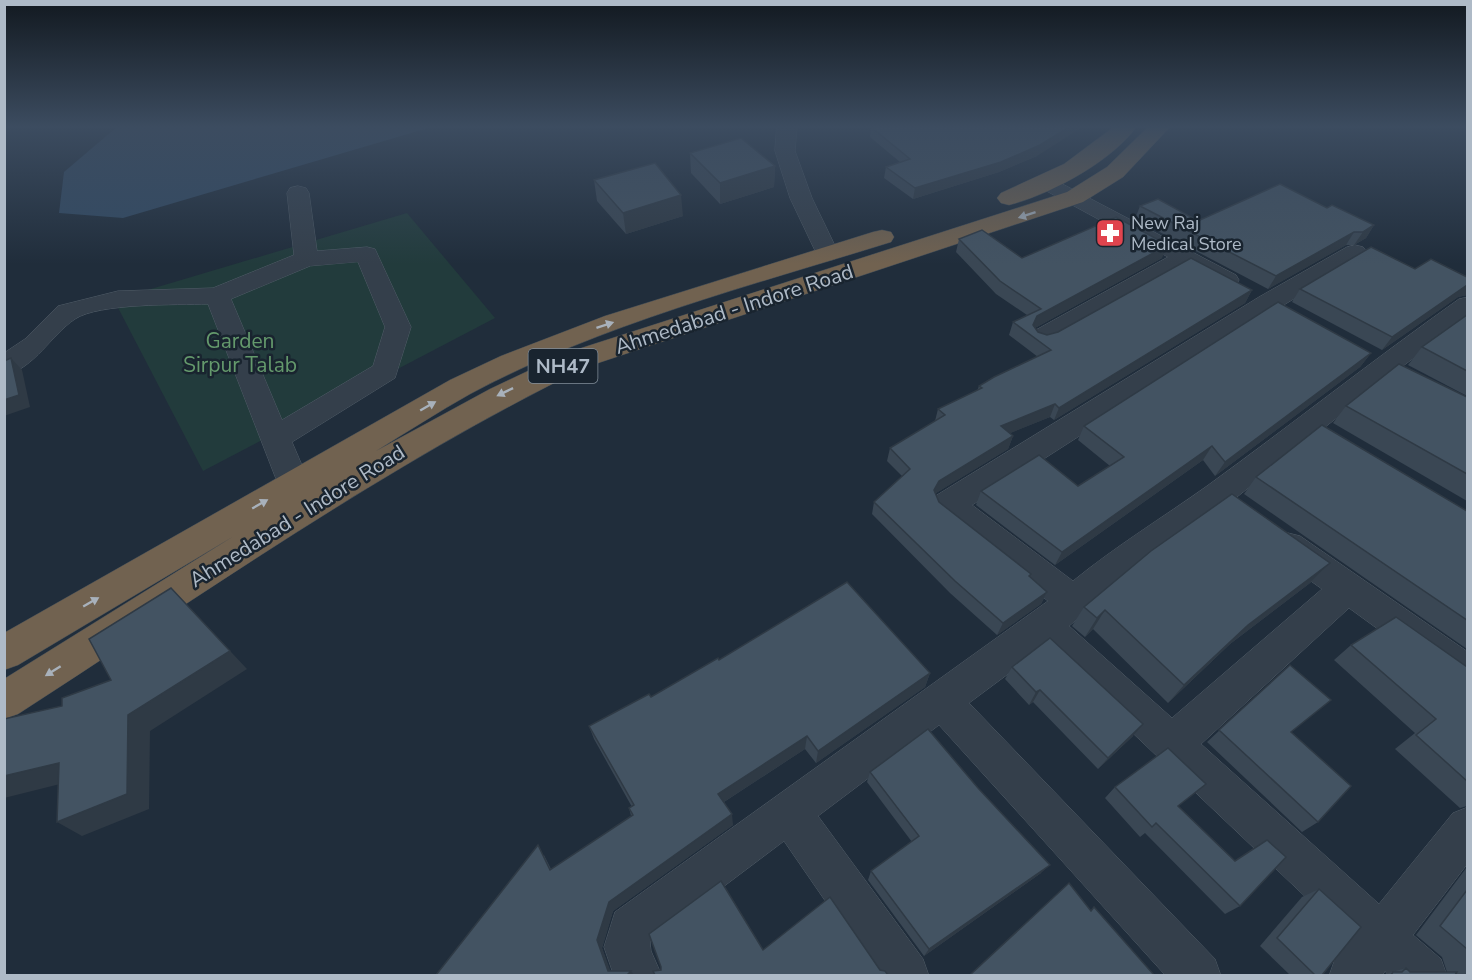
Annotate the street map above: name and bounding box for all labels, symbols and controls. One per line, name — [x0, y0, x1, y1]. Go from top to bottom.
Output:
one-way arrow — [1018, 211, 1036, 220]
place label: New Raj Medical Store — [1131, 211, 1242, 256]
pharmacy icon: New Raj Medical Store — [1094, 217, 1126, 249]
street label: Ahmedabad - Indore Road — [611, 257, 857, 361]
one-way arrow — [596, 320, 614, 330]
park label: Garden Sirpur Talab — [183, 327, 297, 379]
road number: NH47 — [528, 349, 598, 383]
one-way arrow — [496, 387, 514, 397]
one-way arrow — [420, 400, 436, 411]
street label: Ahmedabad - Indore Road — [184, 438, 410, 594]
one-way arrow — [251, 499, 268, 509]
one-way arrow — [83, 597, 100, 607]
one-way arrow — [45, 665, 61, 676]

